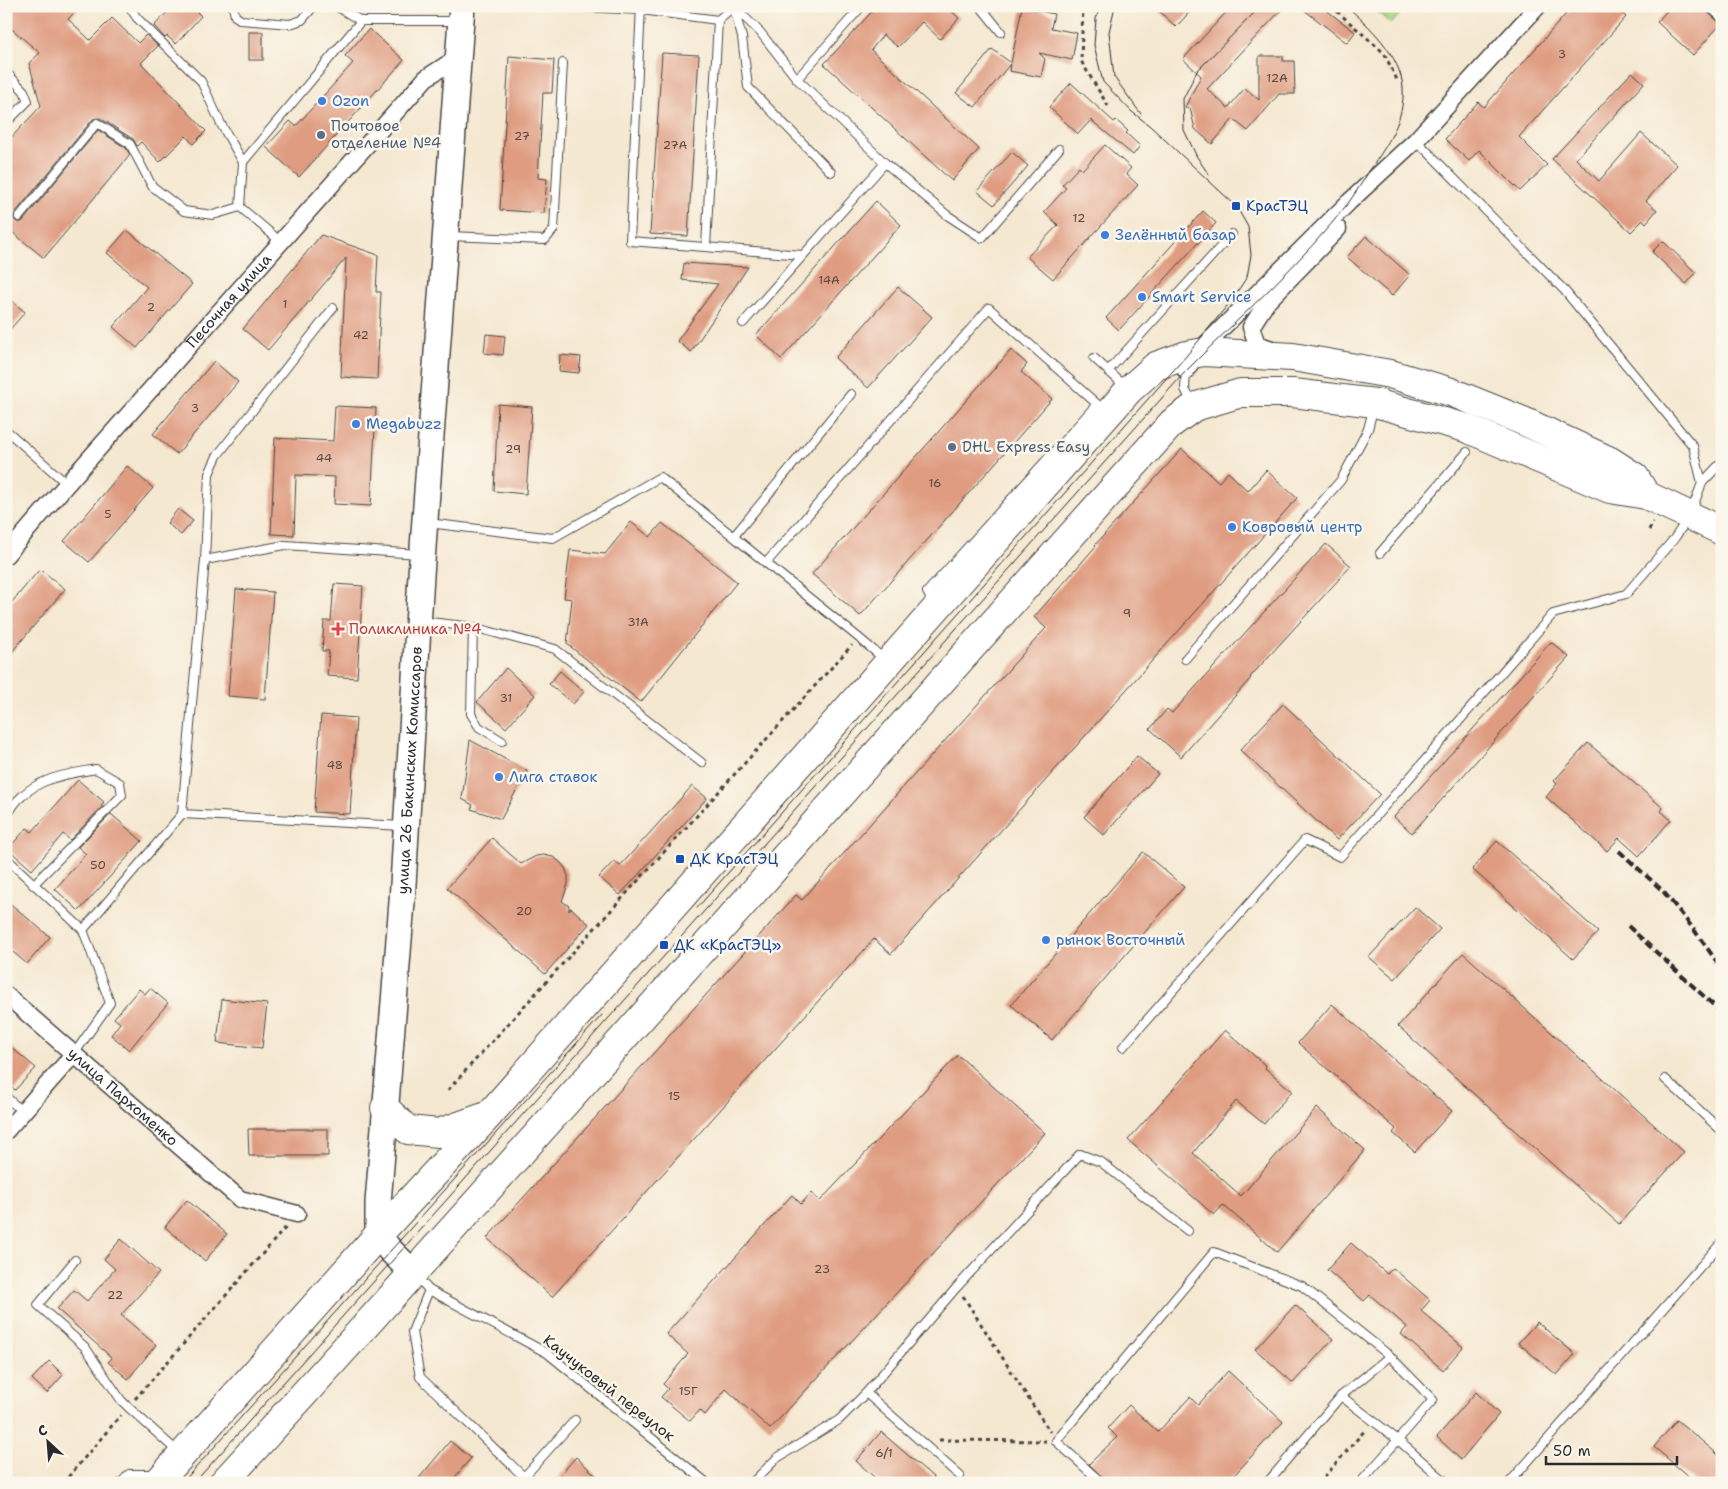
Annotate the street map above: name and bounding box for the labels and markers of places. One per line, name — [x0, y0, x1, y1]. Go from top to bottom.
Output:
place label: Ozon — [332, 91, 369, 111]
marker: Ozon — [316, 95, 328, 107]
place label: Почтовое отделение №4 — [331, 116, 441, 153]
marker: Почтовое отделение №4 — [315, 129, 327, 141]
place label: КрасТЭЦ — [1246, 196, 1308, 216]
marker: КрасТЭЦ — [1230, 200, 1242, 212]
place label: Зелённый базар — [1115, 225, 1236, 245]
marker: Зелённый базар — [1099, 229, 1111, 241]
place label: Smart Service — [1152, 287, 1251, 307]
marker: Smart Service — [1136, 291, 1148, 303]
place label: Megabuzz — [366, 414, 442, 434]
marker: Megabuzz — [350, 418, 362, 430]
place label: DHL Express Easy — [962, 437, 1090, 457]
marker: DHL Express Easy — [946, 441, 958, 453]
place label: Ковровый центр — [1242, 517, 1362, 537]
marker: Ковровый центр — [1226, 521, 1238, 533]
place label: Поликлиника №4 — [349, 619, 481, 639]
marker: Поликлиника №4 — [331, 622, 345, 636]
place label: Лига ставок — [509, 767, 597, 787]
marker: Лига ставок — [493, 771, 505, 783]
place label: ДК КрасТЭЦ — [690, 849, 778, 869]
marker: ДК КрасТЭЦ — [674, 853, 686, 865]
place label: рынок Восточный — [1056, 930, 1185, 950]
marker: рынок Восточный — [1040, 934, 1052, 946]
place label: ДК «КрасТЭЦ» — [674, 935, 781, 955]
marker: ДК «КрасТЭЦ» — [658, 939, 670, 951]

